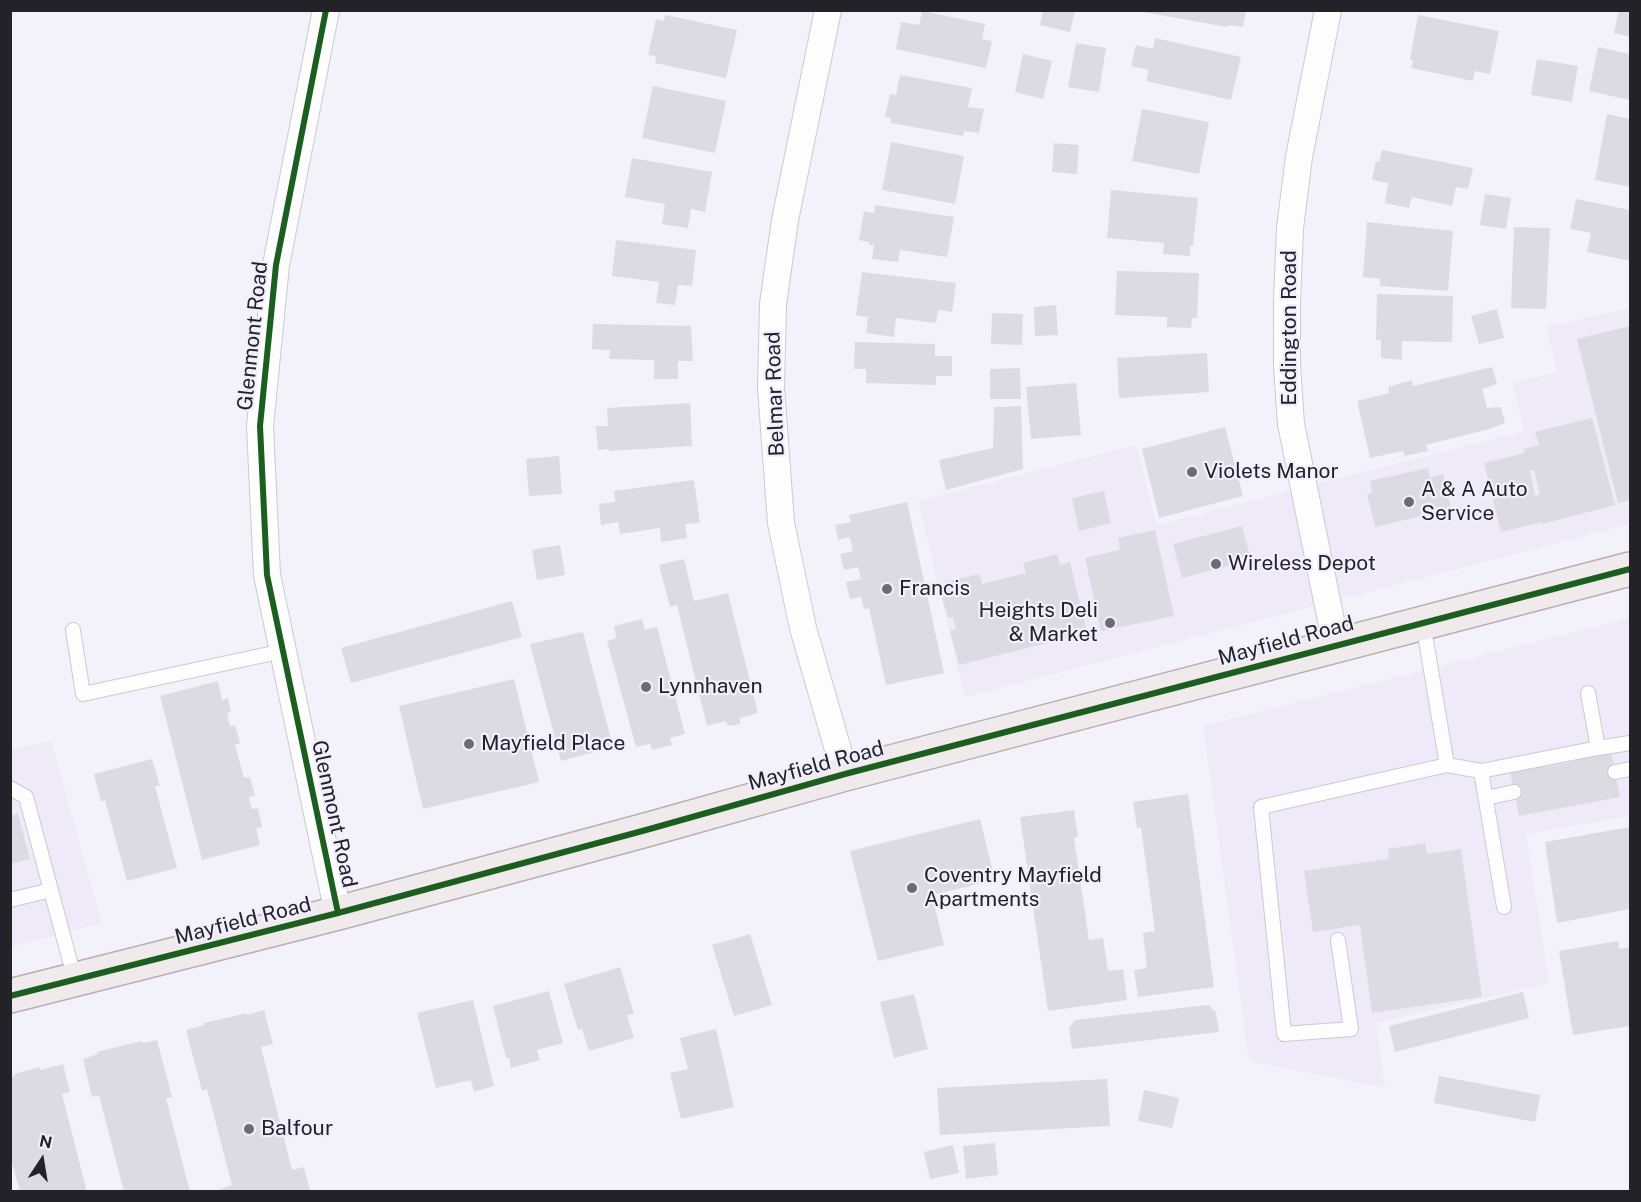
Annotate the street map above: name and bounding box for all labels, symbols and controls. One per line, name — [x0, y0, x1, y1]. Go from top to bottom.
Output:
street label: Eddington Road — [1277, 250, 1303, 406]
street label: Glenmont Road — [233, 260, 273, 412]
street label: Belmar Road — [760, 331, 790, 457]
place label: Violets Manor — [1204, 459, 1339, 485]
marker: Violets Manor — [1185, 465, 1199, 479]
place label: A & A Auto Service — [1421, 477, 1528, 527]
marker: A & A Auto Service — [1402, 495, 1416, 509]
place label: Wireless Depot — [1228, 551, 1376, 577]
marker: Wireless Depot — [1209, 557, 1223, 571]
place label: Francis — [899, 576, 970, 602]
marker: Francis — [880, 582, 894, 596]
place label: Heights Deli & Market — [978, 598, 1098, 648]
street label: Mayfield Road — [1215, 611, 1357, 671]
marker: Heights Deli & Market — [1103, 616, 1117, 630]
place label: Lynnhaven — [658, 674, 763, 700]
marker: Lynnhaven — [639, 680, 653, 694]
place label: Mayfield Place — [481, 731, 625, 757]
street label: Mayfield Road — [745, 736, 887, 796]
marker: Mayfield Place — [462, 737, 476, 751]
street label: Glenmont Road — [306, 738, 362, 890]
place label: Coventry Mayfield Apartments — [924, 863, 1102, 913]
marker: Coventry Mayfield Apartments — [905, 881, 919, 895]
street label: Mayfield Road — [172, 892, 314, 950]
place label: Balfour — [261, 1116, 333, 1142]
marker: Balfour — [242, 1122, 256, 1136]
north arrow — [12, 1130, 72, 1190]
text: N — [38, 1131, 54, 1152]

